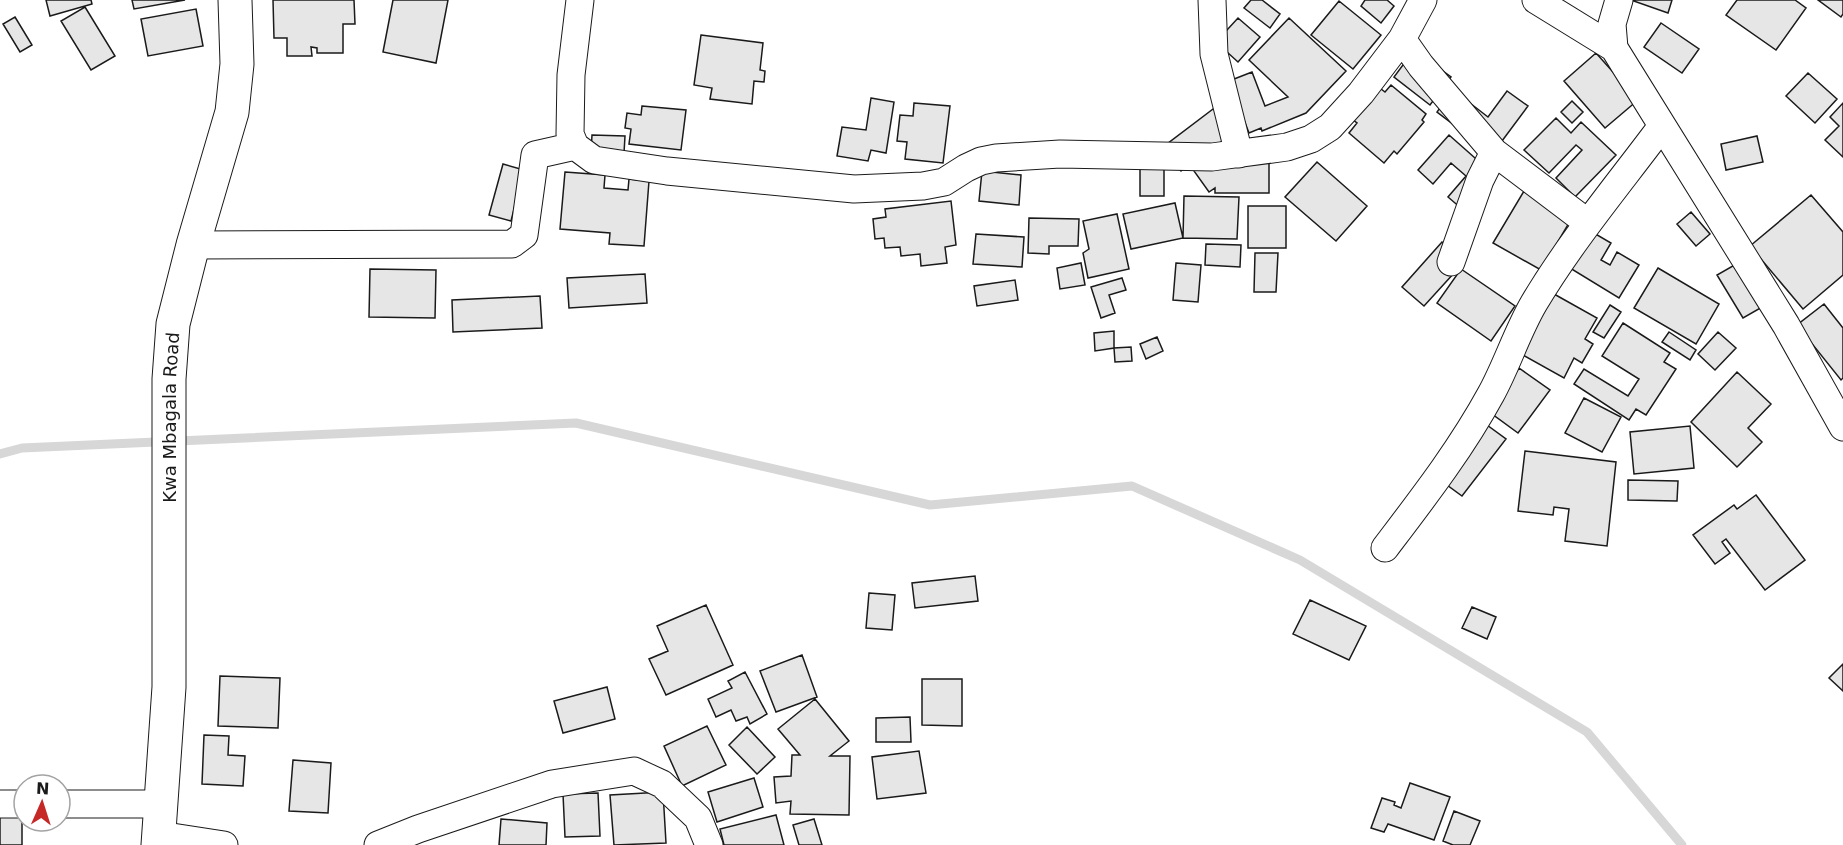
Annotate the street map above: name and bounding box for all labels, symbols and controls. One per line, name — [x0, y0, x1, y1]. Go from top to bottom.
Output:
street label: Kwa Mbagala Road — [159, 331, 183, 503]
north arrow — [12, 773, 72, 833]
text: N — [36, 779, 50, 798]

